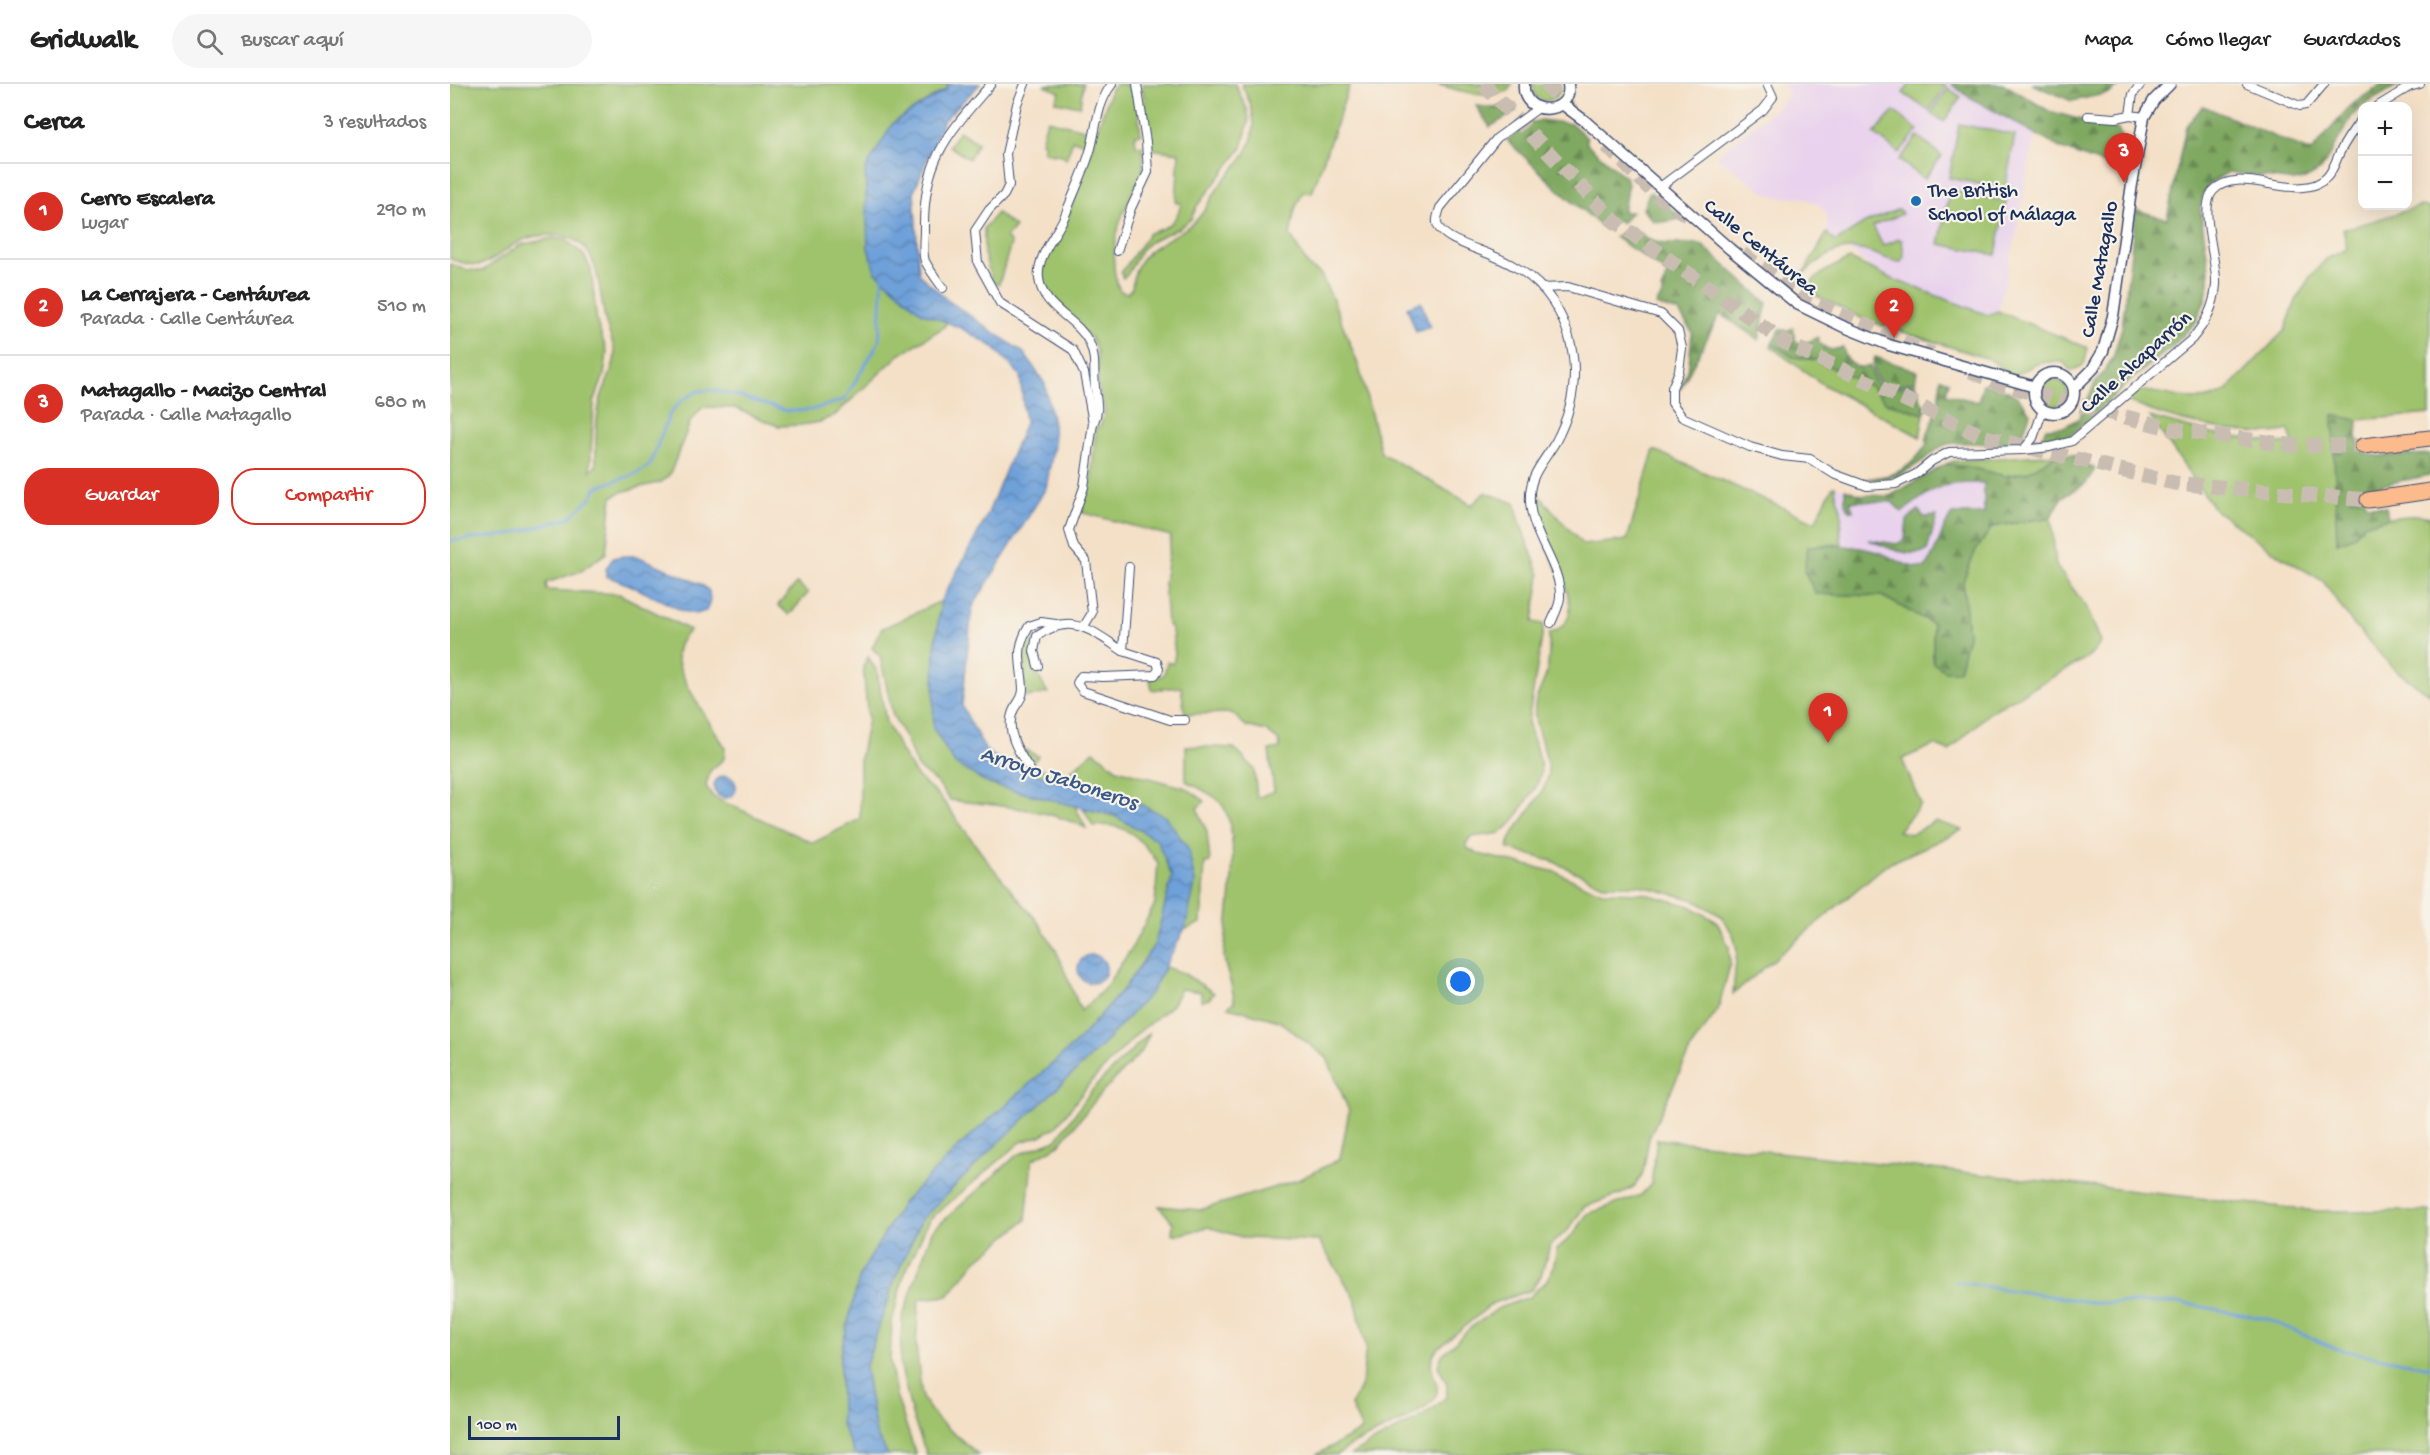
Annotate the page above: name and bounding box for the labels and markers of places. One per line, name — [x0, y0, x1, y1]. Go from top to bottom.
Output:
pin: 3 — [2104, 134, 2144, 183]
place label: The British School of Málaga — [1927, 180, 2077, 229]
marker: The British School of Málaga — [1909, 194, 1923, 208]
pin: 2 — [1874, 288, 1914, 338]
pin: 1 — [1808, 694, 1848, 743]

